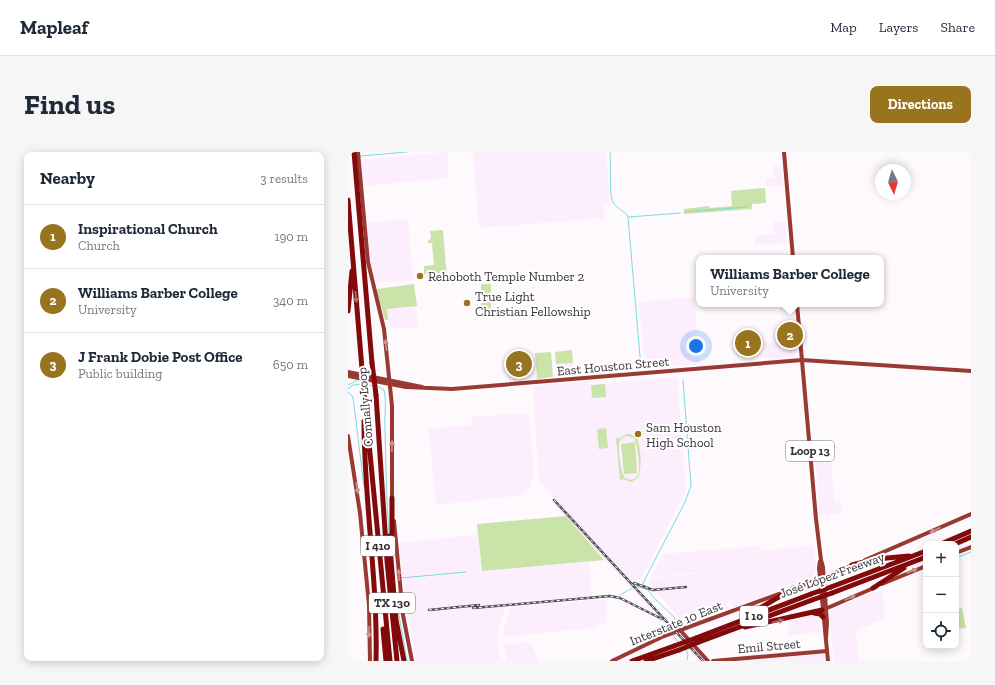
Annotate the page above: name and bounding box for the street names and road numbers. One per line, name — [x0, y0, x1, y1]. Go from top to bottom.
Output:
street label: East Houston Street — [556, 354, 670, 378]
street label: Connally Loop — [354, 367, 376, 447]
road number: Loop 13 — [786, 441, 834, 461]
road number: I 410 — [361, 536, 395, 556]
street label: José López Freeway — [778, 549, 887, 601]
road number: TX 130 — [369, 593, 415, 613]
street label: Interstate 10 East — [627, 598, 725, 648]
road number: I 10 — [740, 606, 768, 626]
street label: Emil Street — [737, 636, 801, 656]

